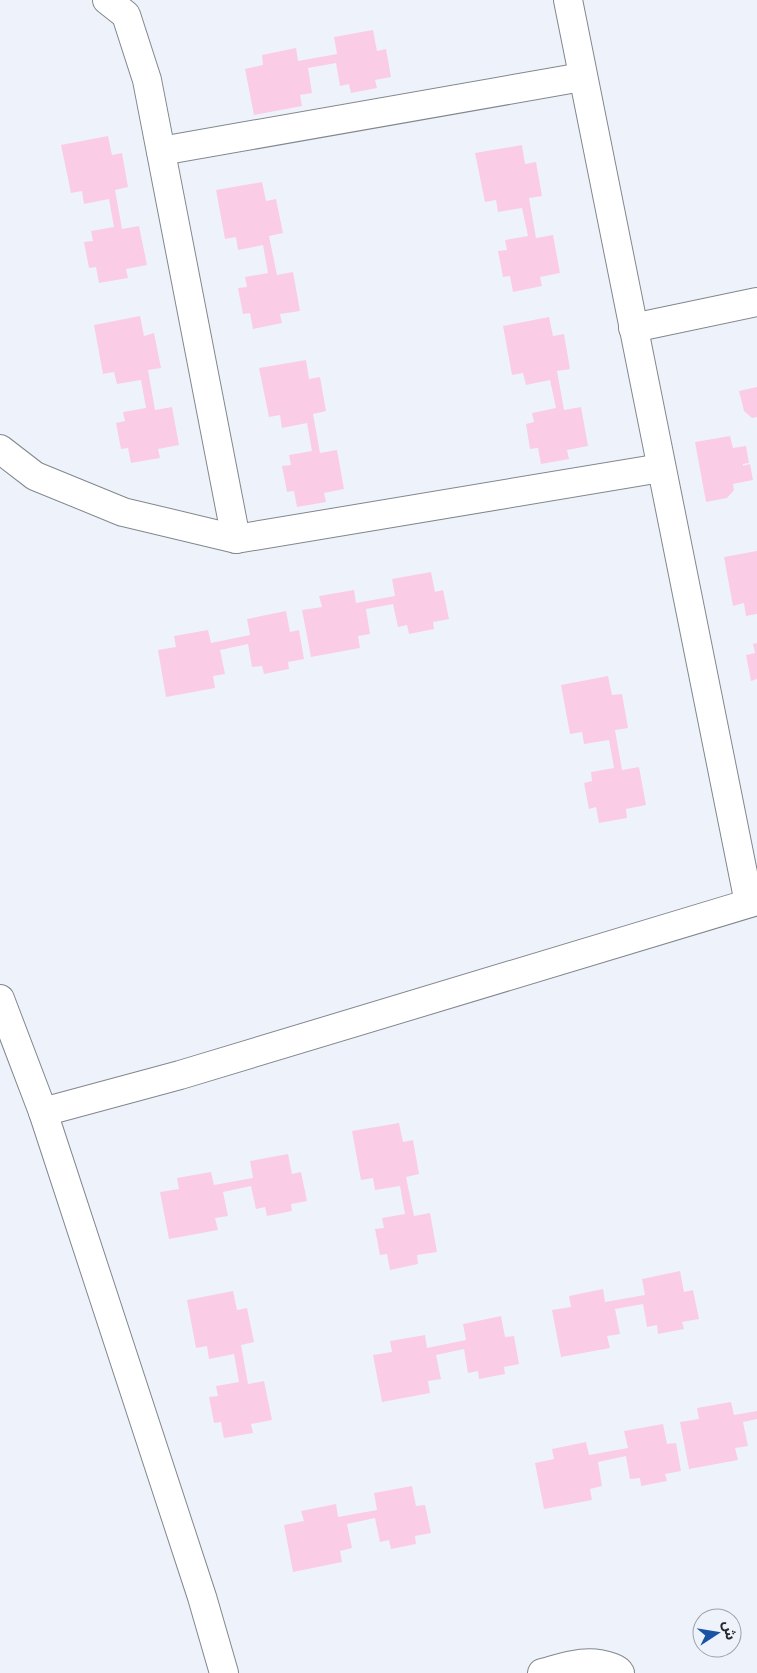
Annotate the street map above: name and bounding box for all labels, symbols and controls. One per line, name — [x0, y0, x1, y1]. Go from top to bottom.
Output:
north arrow — [692, 1608, 742, 1658]
text: ش — [718, 1619, 742, 1642]

